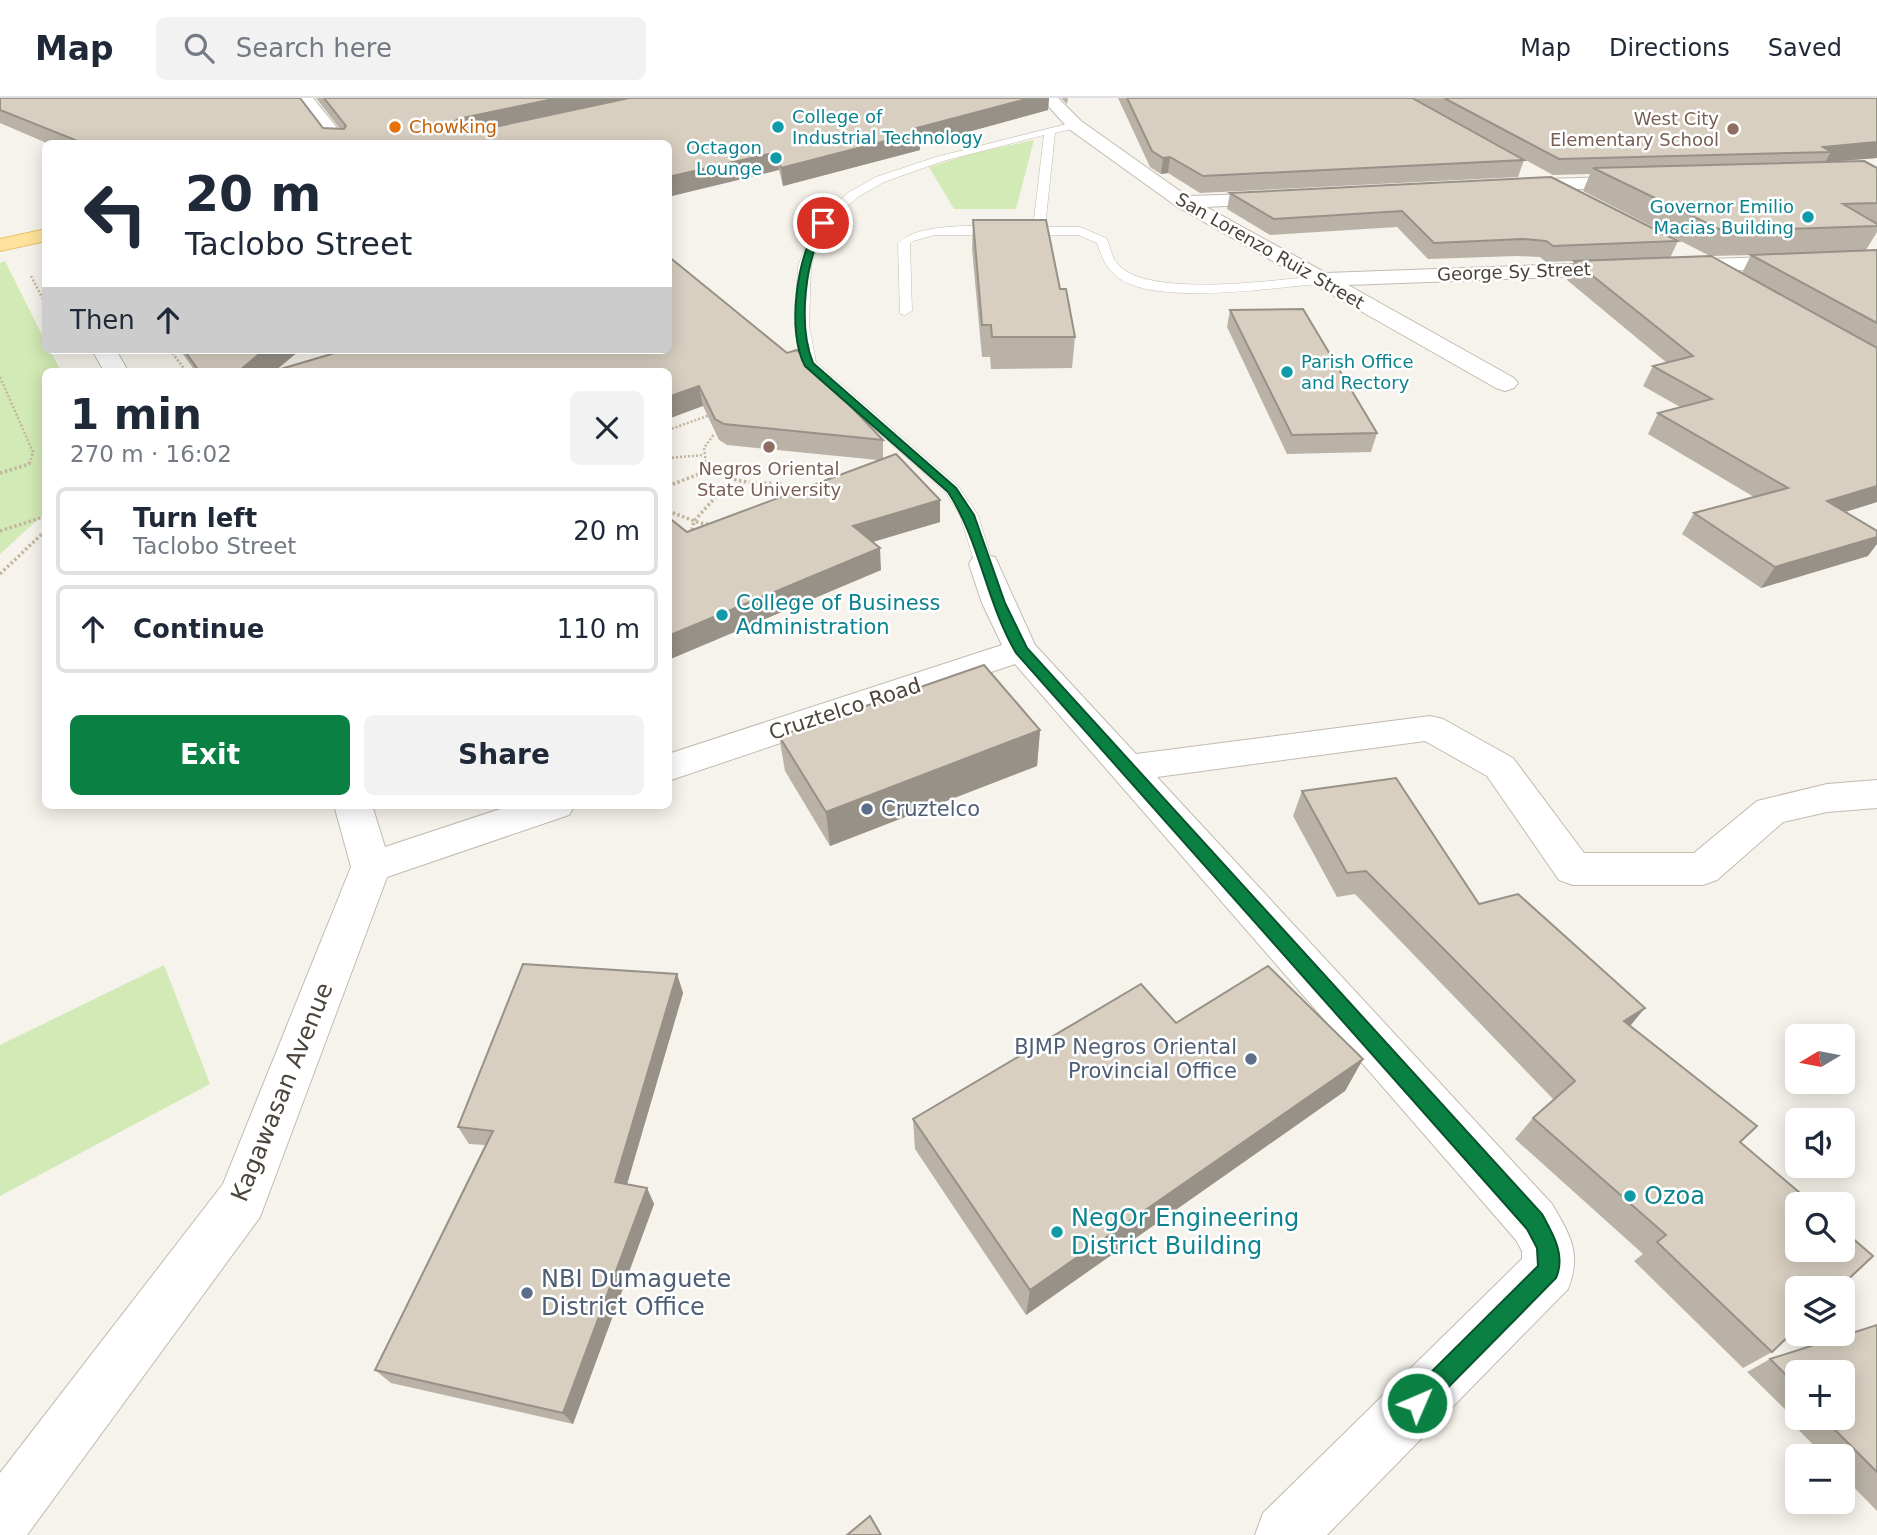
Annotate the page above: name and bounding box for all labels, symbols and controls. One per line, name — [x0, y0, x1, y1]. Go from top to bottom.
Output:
search box — [156, 17, 646, 80]
text: Map — [35, 29, 114, 68]
icon: search — [180, 29, 218, 67]
text: Search here — [236, 33, 392, 63]
text: Map — [1520, 34, 1571, 62]
text: Directions — [1609, 34, 1730, 62]
text: Saved — [1768, 34, 1842, 62]
place label: College of Industrial Technology — [792, 106, 983, 148]
place label: West City Elementary School — [1550, 108, 1719, 150]
place label: Chowking — [409, 116, 497, 137]
marker: Chowking — [387, 119, 403, 135]
marker: College of Industrial Technology — [770, 119, 786, 135]
marker: West City Elementary School — [1725, 121, 1741, 137]
place label: Octagon Lounge — [686, 137, 762, 179]
marker: Octagon Lounge — [768, 150, 784, 166]
text: 20 m — [185, 166, 321, 223]
icon: left — [70, 168, 161, 259]
street label: San Lorenzo Ruiz Street — [1172, 188, 1368, 313]
pin — [793, 193, 853, 253]
place label: Governor Emilio Macias Building — [1650, 196, 1794, 238]
icon: arrive — [804, 204, 842, 242]
marker: Governor Emilio Macias Building — [1800, 209, 1816, 225]
text: Taclobo Street — [185, 225, 412, 263]
street label: George Sy Street — [1437, 258, 1591, 285]
icon: ahead — [149, 301, 187, 339]
text: Then — [70, 305, 135, 335]
place label: Parish Office and Rectory — [1301, 351, 1414, 393]
marker: Parish Office and Rectory — [1279, 364, 1295, 380]
text: 1 min — [70, 390, 202, 439]
button: close — [570, 391, 644, 465]
marker: Negros Oriental State University — [761, 439, 777, 455]
text: 270 m · 16:02 — [70, 441, 232, 467]
place label: Negros Oriental State University — [697, 458, 841, 500]
text: Turn left — [133, 503, 257, 533]
icon: left — [74, 512, 112, 550]
text: 20 m — [573, 516, 640, 546]
text: Taclobo Street — [133, 533, 296, 559]
place label: College of Business Administration — [736, 591, 941, 639]
marker: College of Business Administration — [714, 607, 730, 623]
icon: ahead — [74, 610, 112, 648]
text: Continue — [133, 614, 264, 644]
text: 110 m — [557, 614, 640, 644]
street label: Cruztelco Road — [766, 673, 924, 745]
button: Exit — [70, 715, 350, 795]
button: Share — [364, 715, 644, 795]
place label: Cruztelco — [881, 797, 980, 821]
marker: Cruztelco — [859, 801, 875, 817]
street label: Kagawasan Avenue — [225, 978, 339, 1206]
north arrow — [1785, 1024, 1855, 1094]
map controls — [1785, 1024, 1855, 1514]
place label: BJMP Negros Oriental Provincial Office — [1014, 1035, 1237, 1083]
marker: BJMP Negros Oriental Provincial Office — [1243, 1051, 1259, 1067]
button: sound — [1785, 1108, 1855, 1178]
place label: Ozoa — [1644, 1182, 1705, 1210]
marker: Ozoa — [1622, 1188, 1638, 1204]
button: search — [1785, 1192, 1855, 1262]
place label: NegOr Engineering District Building — [1071, 1204, 1299, 1260]
marker: NegOr Engineering District Building — [1049, 1224, 1065, 1240]
place label: NBI Dumaguete District Office — [541, 1265, 731, 1321]
button: layers — [1785, 1276, 1855, 1346]
marker: NBI Dumaguete District Office — [519, 1285, 535, 1301]
button: + — [1785, 1360, 1855, 1430]
position arrow — [1380, 1366, 1454, 1440]
button: − — [1785, 1444, 1855, 1514]

